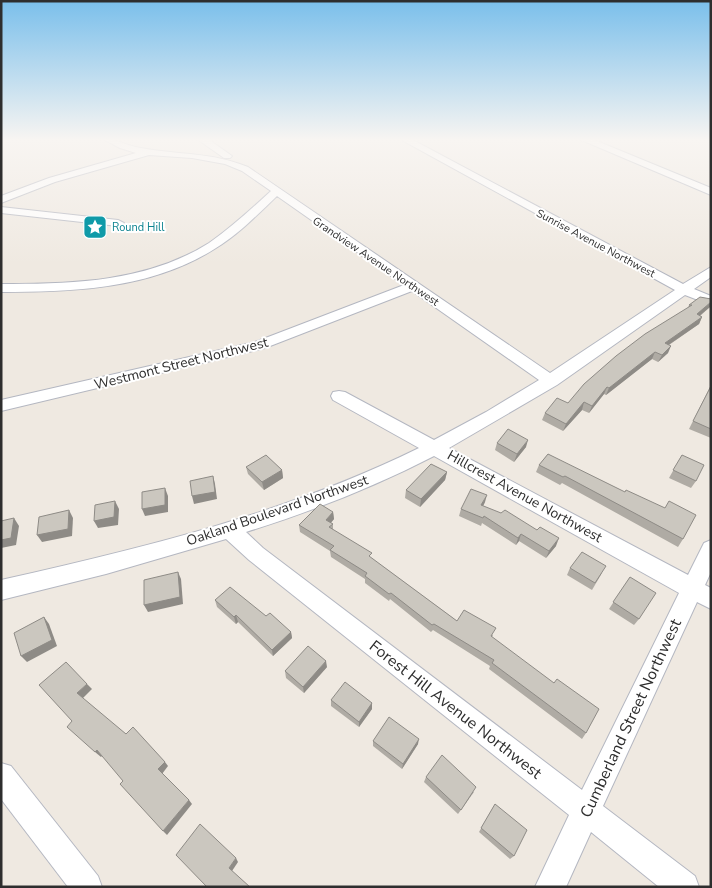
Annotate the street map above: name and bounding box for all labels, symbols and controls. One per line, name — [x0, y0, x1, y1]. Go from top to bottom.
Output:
street label: Sunrise Avenue Northwest — [534, 206, 658, 281]
street label: Grandview Avenue Northwest — [310, 213, 442, 309]
place icon: Round Hill — [82, 214, 108, 240]
place label: Round Hill — [112, 220, 165, 235]
street label: Westmont Street Northwest — [92, 333, 270, 394]
street label: Hillcrest Avenue Northwest — [444, 446, 606, 547]
street label: Oakland Boulevard Northwest — [184, 470, 371, 551]
street label: Cumberland Street Northwest — [575, 615, 687, 821]
street label: Forest Hill Avenue Northwest — [365, 635, 547, 784]

